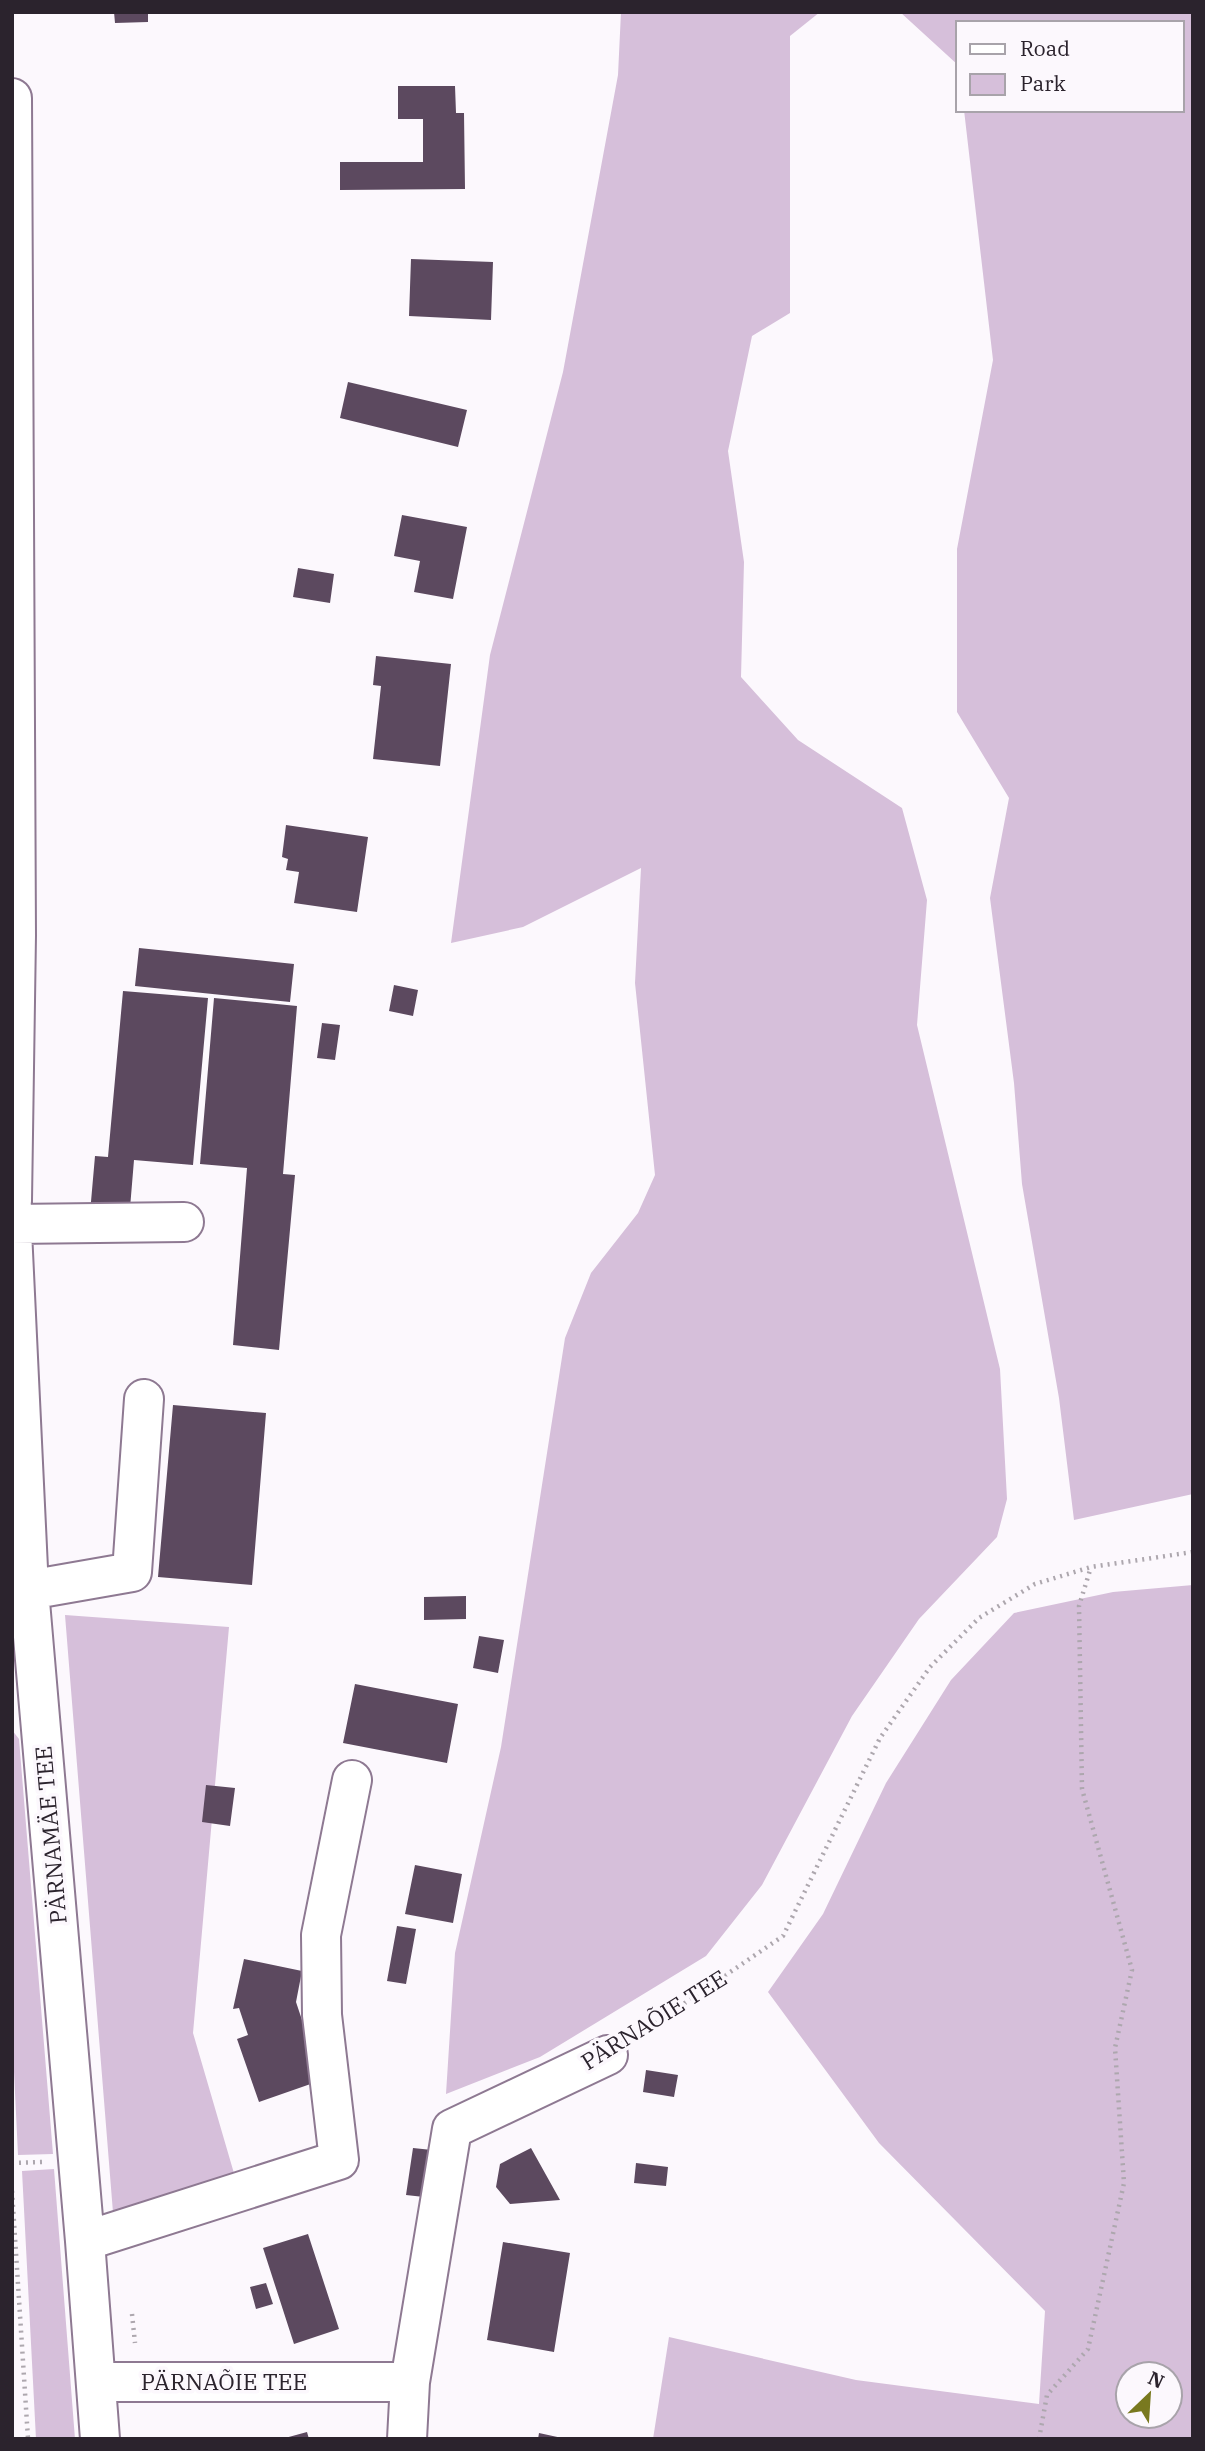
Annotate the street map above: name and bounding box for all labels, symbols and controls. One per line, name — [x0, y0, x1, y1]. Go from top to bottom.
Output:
legend — [956, 21, 1184, 112]
text: Road — [1020, 34, 1070, 62]
text: Park — [1020, 69, 1067, 97]
street label: PÄRNAMÄE TEE — [27, 1745, 73, 1925]
street label: PÄRNAÕIE TEE — [575, 1962, 732, 2076]
north arrow — [1114, 2360, 1184, 2430]
street label: PÄRNAÕIE TEE — [141, 2366, 307, 2396]
text: N — [1144, 2366, 1168, 2394]

